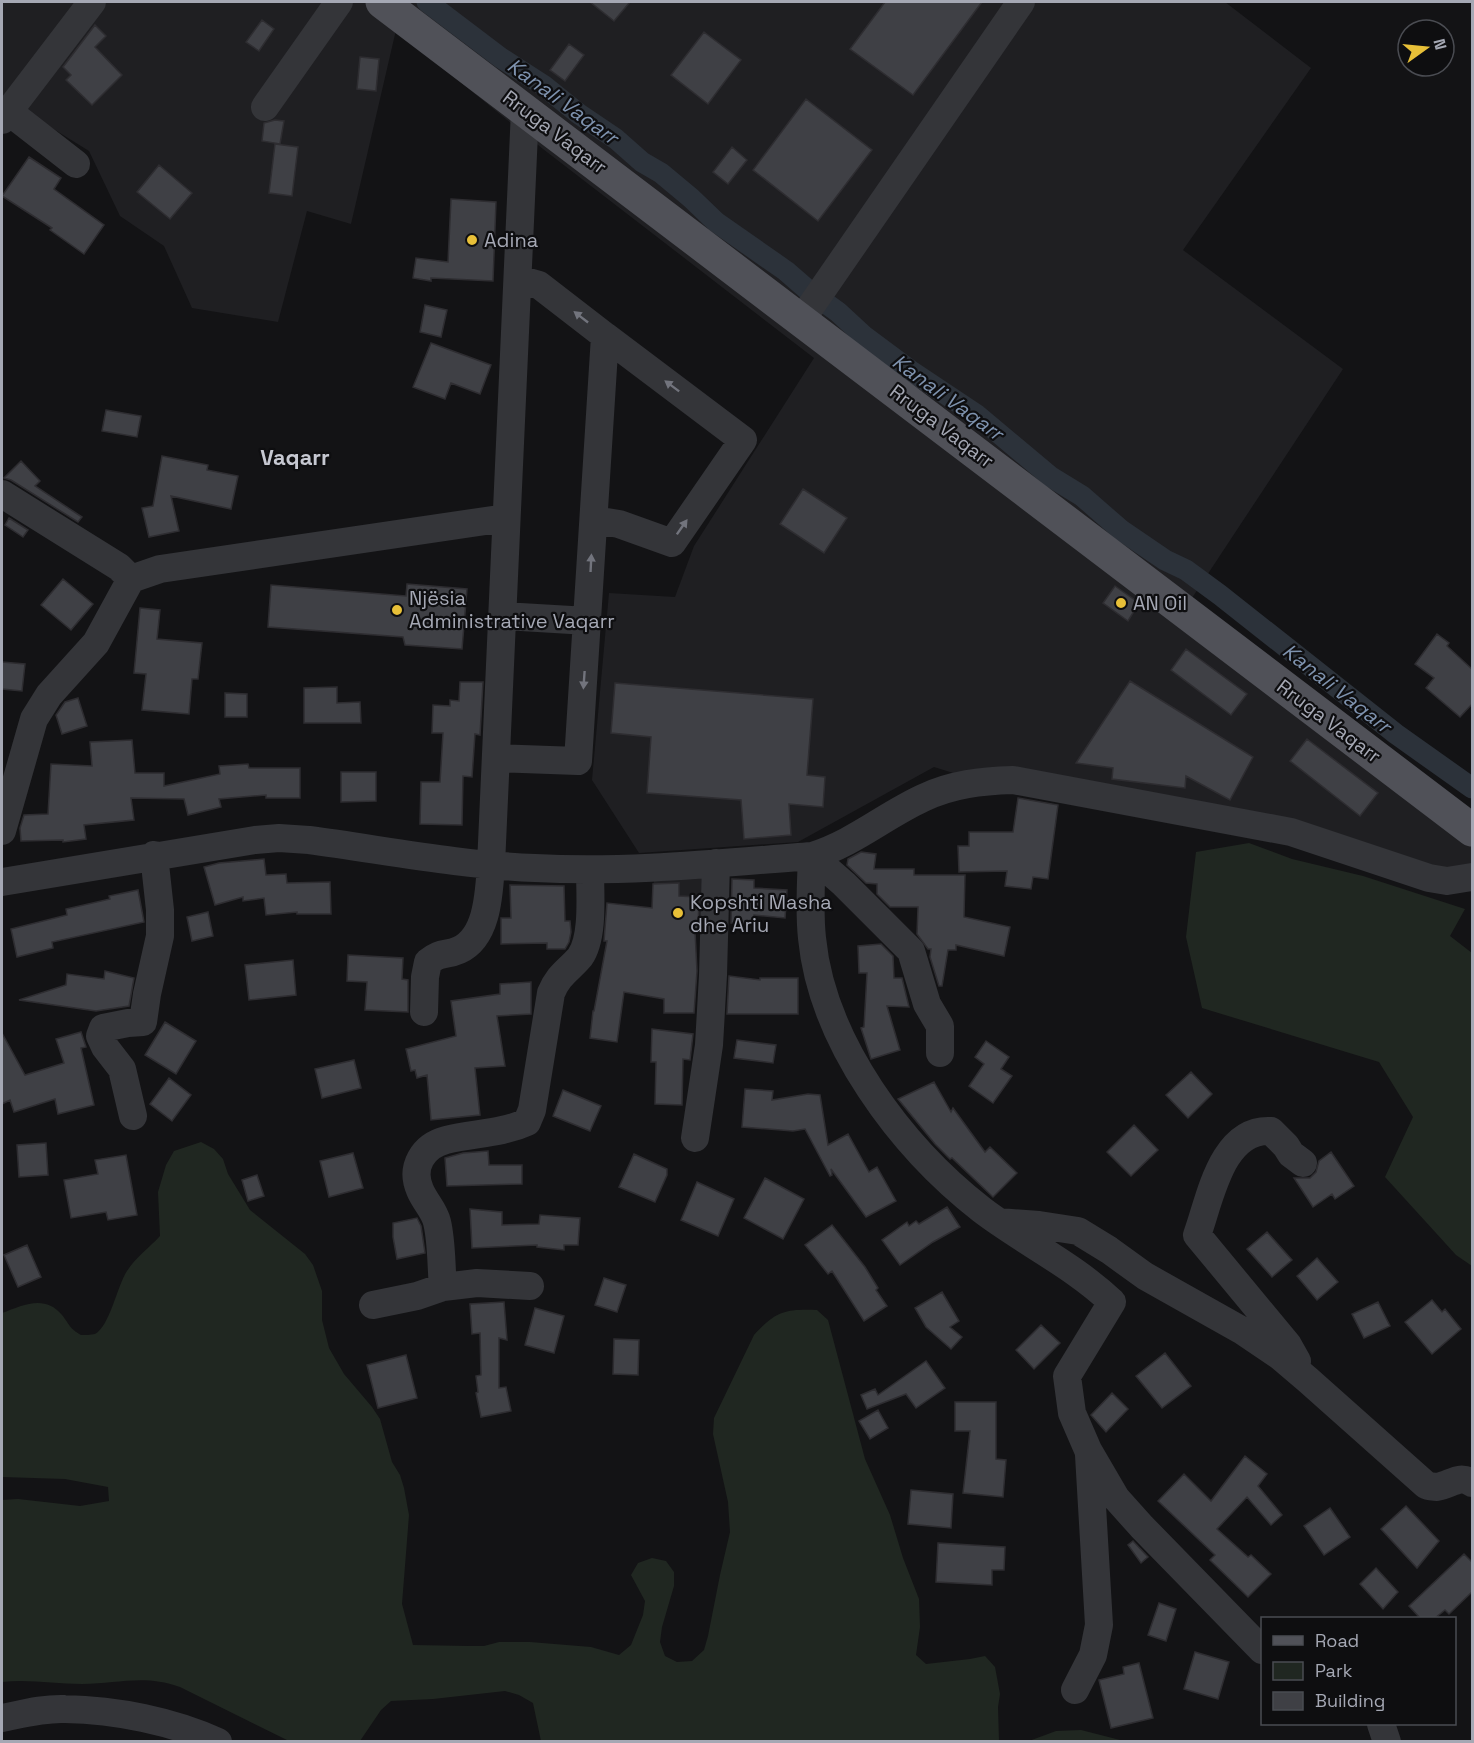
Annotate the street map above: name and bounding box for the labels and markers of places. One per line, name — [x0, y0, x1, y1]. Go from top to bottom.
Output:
place label: Adina — [484, 227, 538, 253]
marker: Adina — [465, 233, 479, 247]
place label: Njësia Administrative Vaqarr — [409, 585, 615, 634]
place label: AN Oil — [1133, 590, 1187, 616]
marker: AN Oil — [1114, 596, 1128, 610]
marker: Njësia Administrative Vaqarr — [390, 603, 404, 617]
place label: Kopshti Masha dhe Ariu — [690, 889, 832, 938]
marker: Kopshti Masha dhe Ariu — [671, 906, 685, 920]

